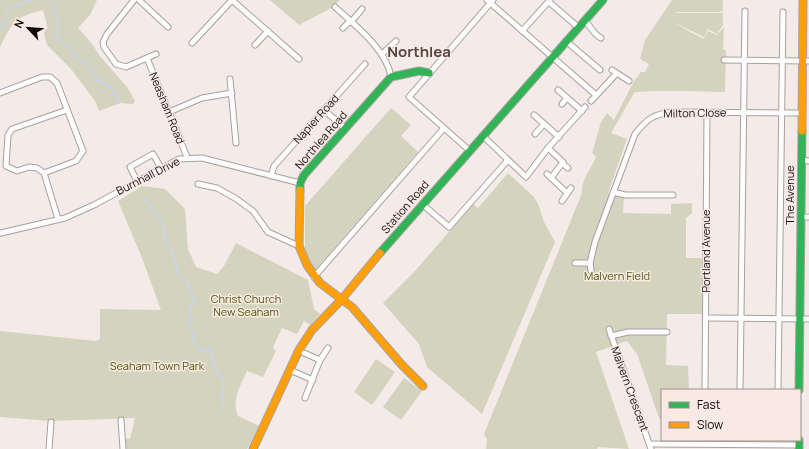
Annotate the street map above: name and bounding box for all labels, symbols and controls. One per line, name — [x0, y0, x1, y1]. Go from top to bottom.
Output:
north arrow — [8, 8, 48, 48]
text: N — [10, 16, 27, 30]
district label: Northlea — [387, 41, 451, 62]
street label: Neasham Road — [146, 70, 189, 146]
street label: Napier Road — [290, 91, 342, 146]
street label: Milton Close — [663, 104, 727, 121]
street label: Northlea Road — [291, 107, 350, 172]
street label: Burnhall Drive — [113, 153, 183, 198]
street label: The Avenue — [782, 165, 797, 225]
street label: Station Road — [377, 177, 432, 236]
street label: Portland Avenue — [698, 209, 713, 293]
park label: Malvern Field — [584, 268, 650, 283]
park label: Christ Church New Seaham — [211, 291, 281, 319]
street label: Malvern Crescent — [608, 344, 653, 433]
park label: Seaham Town Park — [110, 358, 205, 373]
legend — [661, 389, 801, 441]
text: Fast — [697, 396, 721, 413]
text: Slow — [697, 416, 723, 433]

